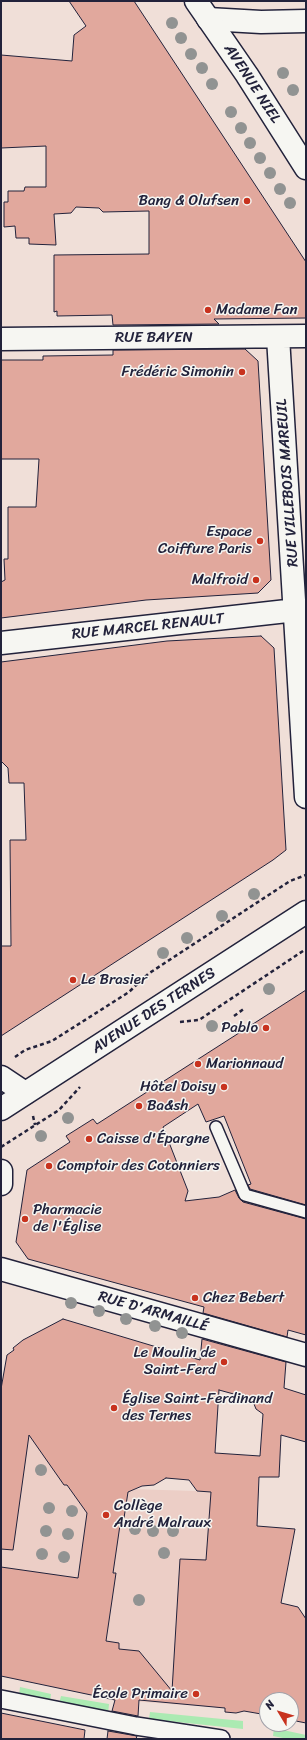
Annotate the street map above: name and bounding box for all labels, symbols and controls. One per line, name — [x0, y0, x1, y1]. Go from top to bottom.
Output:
street label: AVENUE NIEL — [220, 41, 284, 127]
place label: Bang & Olufsen — [139, 192, 239, 210]
marker: Bang & Olufsen — [242, 196, 252, 206]
place label: Madame Fan — [216, 301, 298, 319]
marker: Madame Fan — [203, 305, 213, 315]
street label: RUE BAYEN — [115, 329, 193, 347]
place label: Frédéric Simonin — [122, 363, 234, 381]
marker: Frédéric Simonin — [237, 367, 247, 377]
street label: RUE VILLEBOIS MAREUIL — [273, 398, 303, 568]
place label: Espace Coiffure Paris — [158, 523, 252, 558]
marker: Espace Coiffure Paris — [255, 536, 265, 546]
place label: Malfroid — [192, 571, 248, 589]
marker: Malfroid — [251, 575, 261, 585]
street label: RUE MARCEL RENAULT — [71, 610, 225, 644]
street label: AVENUE DES TERNES — [89, 964, 219, 1058]
place label: Le Brasier — [81, 971, 147, 989]
marker: Le Brasier — [68, 975, 78, 985]
place label: Pablo — [221, 1019, 258, 1037]
marker: Pablo — [261, 1023, 271, 1033]
place label: Marionnaud — [206, 1055, 283, 1073]
marker: Marionnaud — [193, 1059, 203, 1069]
place label: Hôtel Doisy — [140, 1078, 216, 1096]
marker: Hôtel Doisy — [219, 1082, 229, 1092]
place label: Ba&sh — [147, 1097, 188, 1115]
marker: Ba&sh — [134, 1101, 144, 1111]
place label: Caisse d'Épargne — [97, 1130, 210, 1148]
marker: Caisse d'Épargne — [84, 1134, 94, 1144]
place label: Comptoir des Cotonniers — [57, 1157, 220, 1175]
marker: Comptoir des Cotonniers — [44, 1161, 54, 1171]
place label: Pharmacie de l'Église — [33, 1201, 102, 1236]
marker: Pharmacie de l'Église — [20, 1214, 30, 1224]
street label: RUE D'ARMAILLÉ — [96, 1288, 210, 1336]
place label: Chez Bebert — [203, 1289, 284, 1307]
marker: Chez Bebert — [190, 1293, 200, 1303]
place label: Le Moulin de Saint-Ferd — [134, 1344, 216, 1379]
marker: Le Moulin de Saint-Ferd — [219, 1357, 229, 1367]
place label: Église Saint-Ferdinand des Ternes — [122, 1390, 272, 1425]
marker: Église Saint-Ferdinand des Ternes — [109, 1403, 119, 1413]
place label: Collège André Malraux — [114, 1497, 211, 1532]
marker: Collège André Malraux — [101, 1510, 111, 1520]
place label: École Primaire — [92, 1685, 188, 1703]
marker: École Primaire — [191, 1689, 201, 1699]
north arrow — [259, 1692, 299, 1732]
text: N — [260, 1696, 280, 1714]

